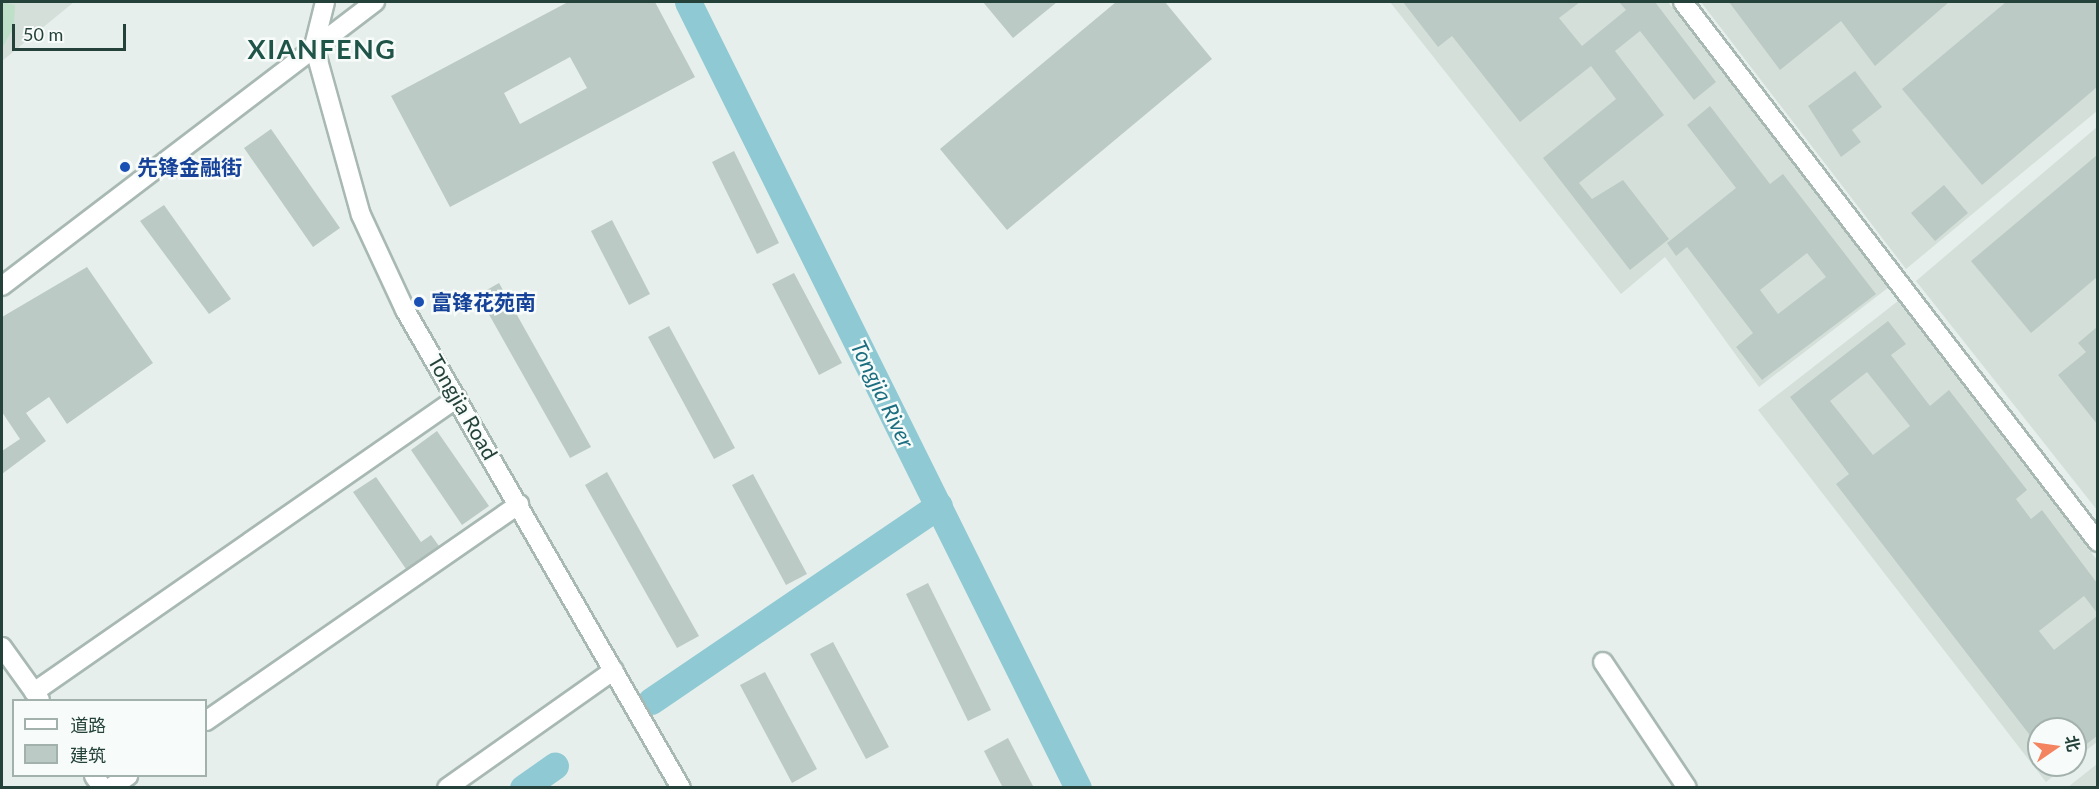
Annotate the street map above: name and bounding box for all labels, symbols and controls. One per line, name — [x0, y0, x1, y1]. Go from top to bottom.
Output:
scale bar — [15, 12, 129, 50]
text: 50 m — [23, 23, 63, 45]
district label: XIANFENG — [248, 33, 396, 65]
place label: 先锋金融街 — [137, 154, 242, 180]
marker: 先锋金融街 — [118, 160, 132, 174]
place label: 富锋花苑南 — [431, 289, 536, 315]
marker: 富锋花苑南 — [412, 295, 426, 309]
water label: Tongjia River — [846, 336, 920, 452]
street label: Tongjia Road — [423, 350, 503, 464]
legend — [12, 699, 207, 777]
text: 道路 — [70, 714, 106, 736]
north arrow — [2027, 717, 2087, 777]
text: 北 — [2062, 733, 2084, 753]
text: 建筑 — [70, 744, 106, 766]

